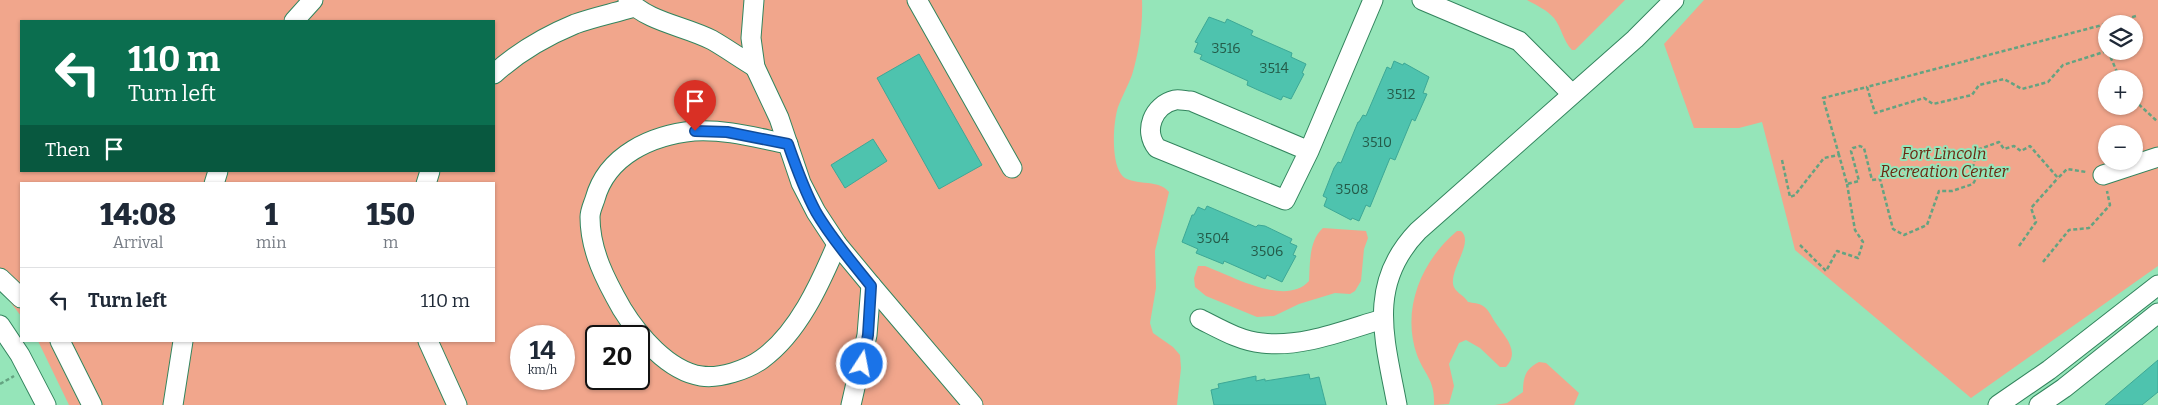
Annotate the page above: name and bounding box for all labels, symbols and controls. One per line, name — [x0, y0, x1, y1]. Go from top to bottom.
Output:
map controls — [2098, 15, 2143, 170]
button: layers — [2098, 15, 2143, 60]
text: 110 m — [128, 38, 220, 80]
icon: left — [45, 40, 110, 105]
house number: 3516 — [1211, 40, 1241, 57]
house number: 3514 — [1259, 60, 1289, 77]
button: + — [2098, 70, 2143, 115]
text: Turn left — [128, 80, 216, 107]
pin — [674, 80, 716, 131]
house number: 3512 — [1387, 86, 1415, 103]
icon: arrive — [681, 87, 709, 115]
button: − — [2098, 125, 2143, 170]
house number: 3510 — [1362, 134, 1392, 151]
icon: arrive — [100, 135, 128, 163]
text: Then — [45, 138, 90, 161]
park label: Fort Lincoln Recreation Center — [1880, 144, 2009, 181]
house number: 3508 — [1336, 181, 1368, 198]
text: 14:08 — [100, 197, 176, 233]
text: 1 — [265, 197, 278, 233]
text: 150 — [366, 197, 415, 233]
house number: 3504 — [1197, 230, 1229, 247]
text: Arrival — [113, 233, 163, 252]
text: min — [256, 233, 286, 252]
text: m — [383, 233, 398, 252]
house number: 3506 — [1251, 243, 1283, 260]
icon: left — [45, 286, 73, 314]
text: Turn left — [88, 289, 167, 312]
text: 110 m — [420, 289, 470, 312]
speed limit sign: 20 — [585, 325, 650, 390]
text: 14 — [529, 336, 556, 366]
position arrow — [835, 337, 887, 389]
text: km/h — [528, 363, 557, 377]

